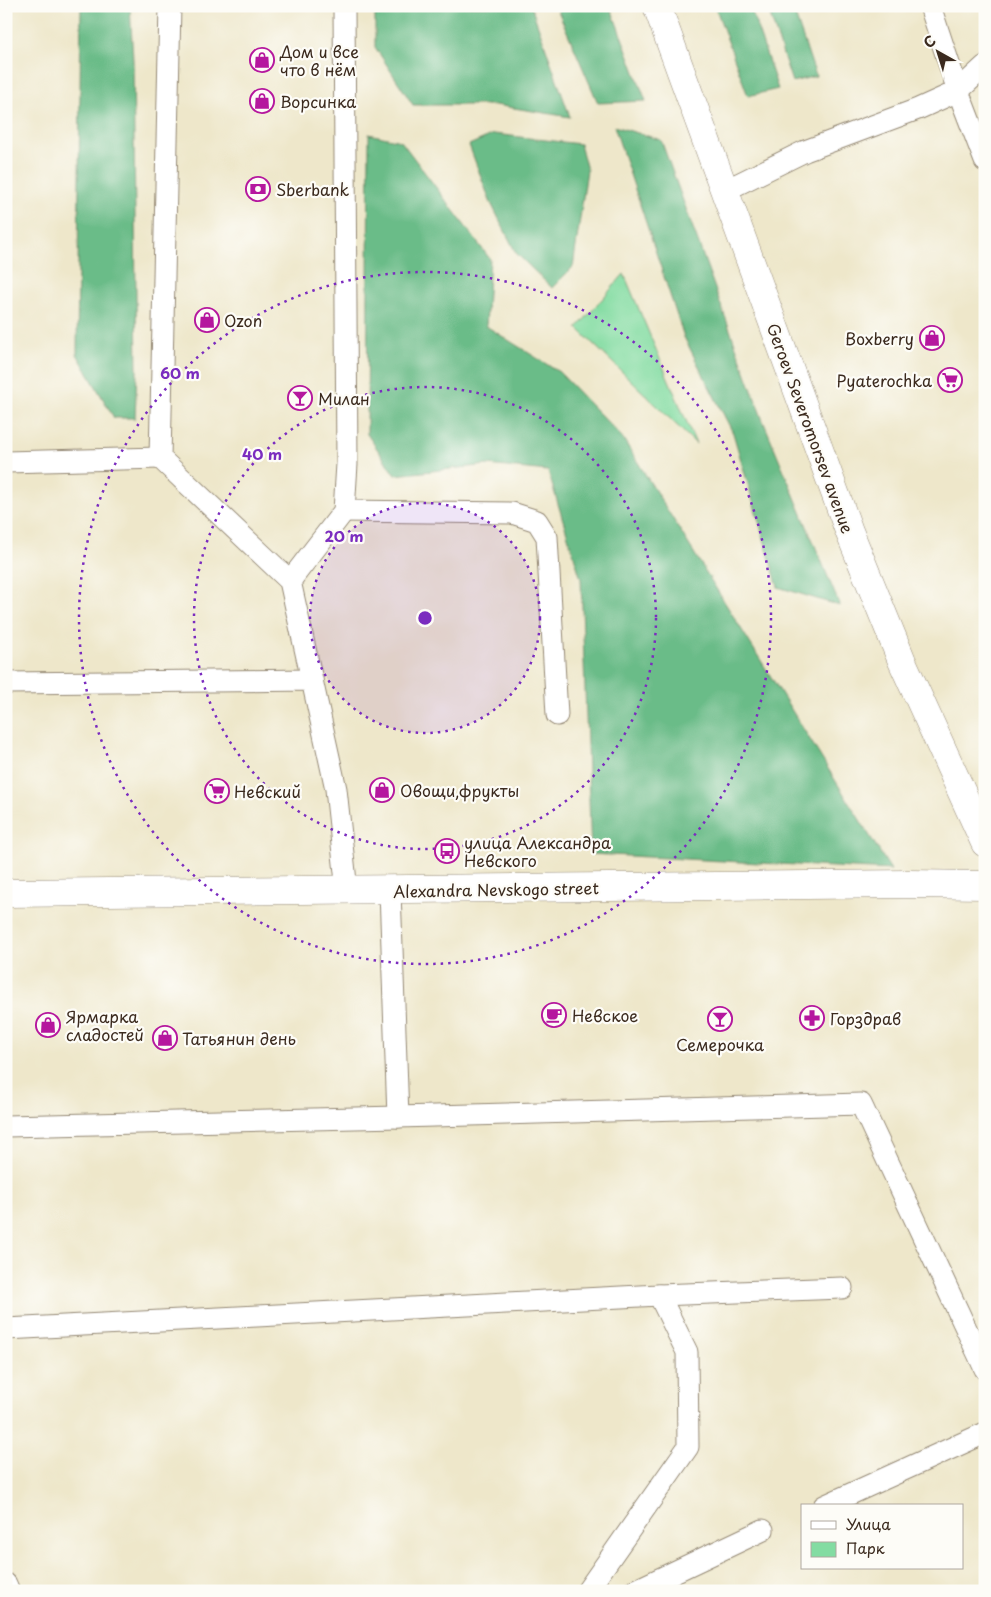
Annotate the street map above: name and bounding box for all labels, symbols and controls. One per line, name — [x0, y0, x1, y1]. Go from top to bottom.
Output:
north arrow — [914, 28, 964, 78]
text: С — [919, 30, 940, 53]
place label: Дом и все что в нём — [279, 39, 359, 81]
shop icon: Дом и все что в нём — [249, 47, 275, 73]
shop icon: Ворсинка — [249, 88, 275, 114]
place label: Ворсинка — [280, 89, 356, 113]
bank icon: Sberbank — [245, 176, 271, 202]
place label: Sberbank — [276, 177, 350, 201]
shop icon: Ozon — [194, 307, 220, 333]
place label: Ozon — [224, 308, 262, 332]
street label: Geroev Severomorsev avenue — [762, 320, 860, 537]
shop icon: Boxberry — [919, 325, 945, 351]
place label: Boxberry — [845, 326, 914, 350]
text: 60 m — [160, 361, 200, 384]
supermarket icon: Pyaterochka — [937, 367, 963, 393]
place label: Pyaterochka — [837, 368, 932, 392]
bar icon: Милан — [287, 385, 313, 411]
place label: Милан — [318, 386, 370, 410]
text: 40 m — [242, 442, 282, 465]
text: 20 m — [325, 524, 363, 547]
centre of rings — [416, 609, 434, 627]
shop icon: Овощи,фрукты — [369, 777, 395, 803]
supermarket icon: Невский — [204, 778, 230, 804]
place label: Овощи,фрукты — [400, 778, 519, 802]
place label: Невский — [234, 779, 301, 803]
place label: улица Александра Невского — [464, 830, 611, 872]
bus stop icon: улица Александра Невского — [434, 838, 460, 864]
street label: Alexandra Nevskogo street — [393, 875, 600, 903]
cafe icon: Невское — [541, 1002, 567, 1028]
place label: Невское — [572, 1003, 638, 1027]
place label: Ярмарка сладостей — [66, 1004, 144, 1046]
pharmacy icon: Горздрав — [799, 1005, 825, 1031]
bar icon: Семерочка — [707, 1006, 733, 1032]
place label: Горздрав — [830, 1006, 901, 1030]
shop icon: Ярмарка сладостей — [35, 1012, 61, 1038]
shop icon: Татьянин день — [152, 1025, 178, 1051]
place label: Татьянин день — [182, 1026, 296, 1050]
place label: Семерочка — [676, 1032, 764, 1056]
legend — [801, 1504, 964, 1570]
text: Улица — [846, 1512, 891, 1535]
text: Парк — [846, 1536, 885, 1559]

